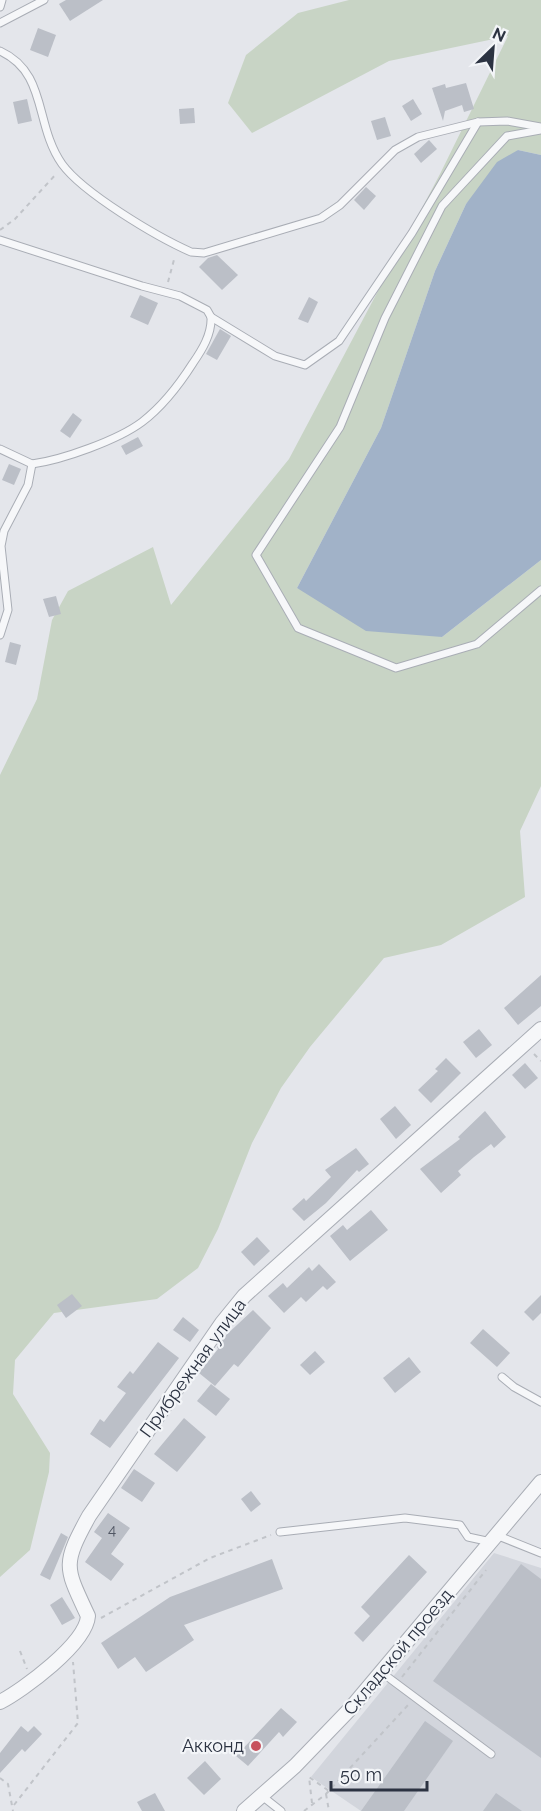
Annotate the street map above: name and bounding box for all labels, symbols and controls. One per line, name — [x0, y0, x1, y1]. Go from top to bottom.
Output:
north arrow — [463, 18, 523, 78]
text: N — [490, 24, 509, 46]
street label: Прибрежная улица — [135, 1294, 250, 1441]
house number: 4 — [108, 1521, 116, 1539]
street label: Складской проезд — [339, 1584, 457, 1719]
place label: Акконд — [182, 1735, 244, 1756]
marker: Акконд — [249, 1739, 263, 1753]
scale bar — [331, 1754, 427, 1792]
text: 50 m — [340, 1764, 382, 1785]

